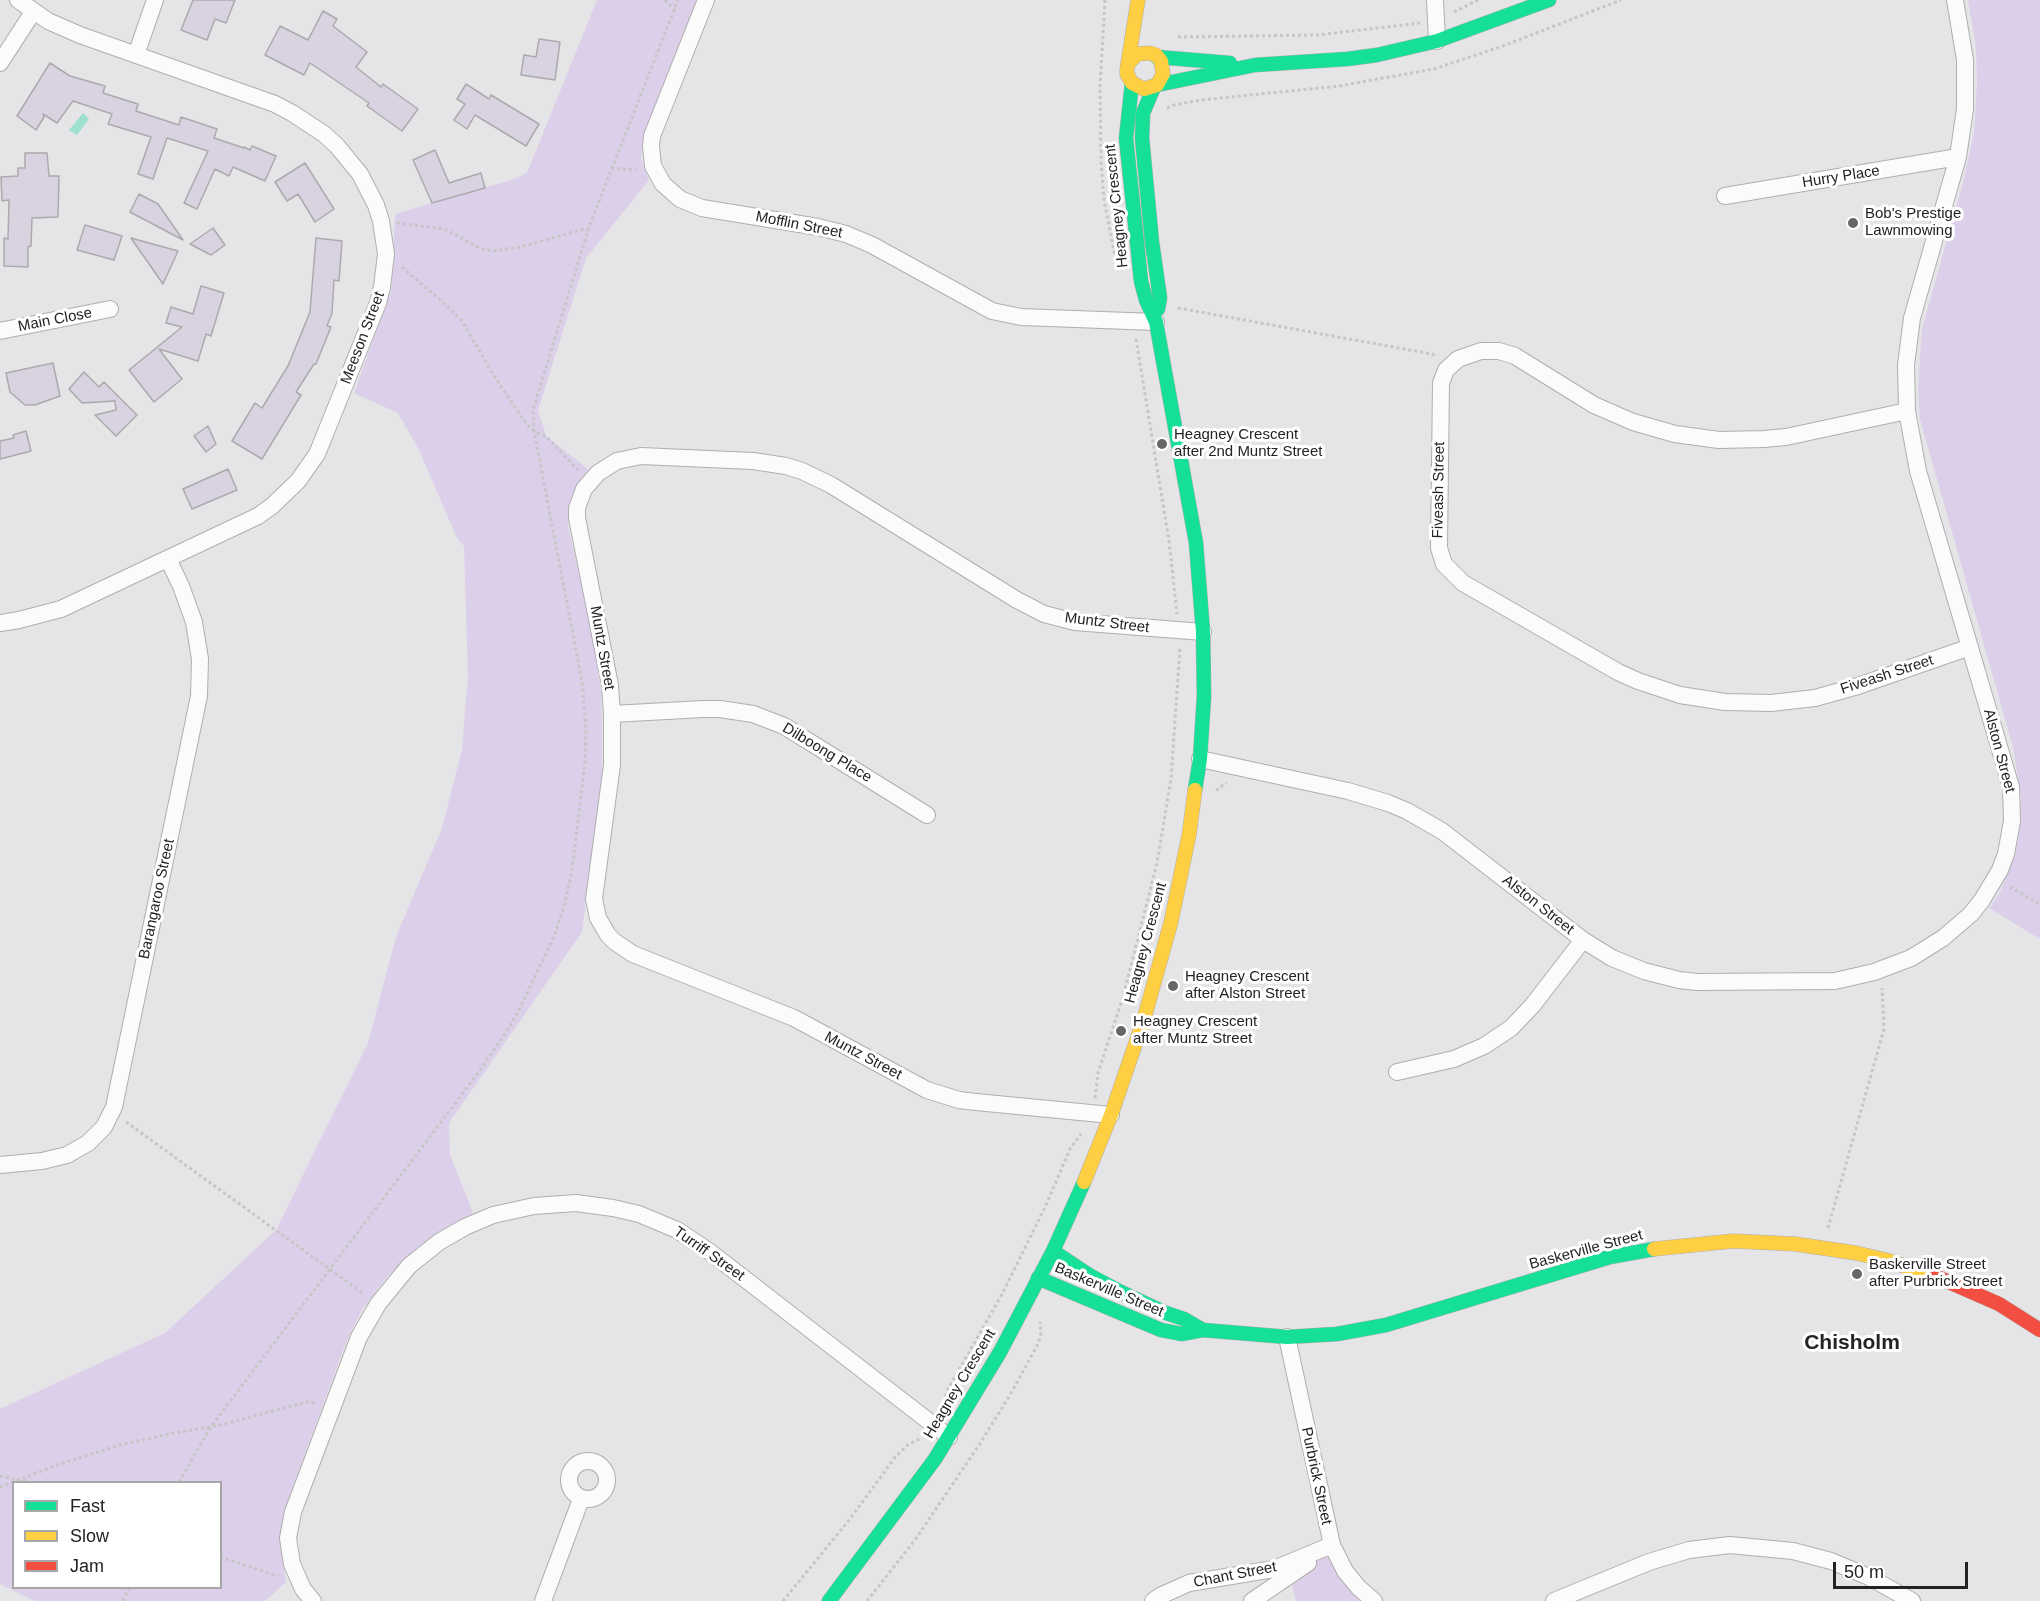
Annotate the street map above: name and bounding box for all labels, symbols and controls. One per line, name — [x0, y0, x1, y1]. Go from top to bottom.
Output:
street label: Heagney Crescent — [1102, 143, 1132, 269]
street label: Hurry Place — [1801, 162, 1881, 192]
place label: Bob's Prestige Lawnmowing — [1865, 205, 1961, 240]
street label: Mofflin Street — [754, 208, 844, 242]
marker: Bob's Prestige Lawnmowing — [1846, 216, 1860, 230]
street label: Meeson Street — [337, 289, 389, 387]
street label: Main Close — [16, 304, 94, 336]
place label: Heagney Crescent after 2nd Muntz Street — [1174, 426, 1322, 461]
marker: Heagney Crescent after 2nd Muntz Street — [1155, 437, 1169, 451]
street label: Fiveash Street — [1429, 441, 1449, 539]
street label: Muntz Street — [586, 605, 618, 691]
street label: Muntz Street — [1064, 609, 1150, 637]
street label: Fiveash Street — [1838, 651, 1936, 699]
street label: Alston Street — [1979, 707, 2019, 795]
street label: Dilboong Place — [779, 719, 875, 787]
street label: Barangaroo Street — [135, 837, 179, 961]
street label: Alston Street — [1499, 871, 1577, 939]
street label: Heagney Crescent — [1121, 881, 1171, 1005]
place label: Heagney Crescent after Alston Street — [1185, 968, 1309, 1003]
marker: Heagney Crescent after Alston Street — [1166, 979, 1180, 993]
place label: Heagney Crescent after Muntz Street — [1133, 1013, 1257, 1048]
marker: Heagney Crescent after Muntz Street — [1114, 1024, 1128, 1038]
street label: Muntz Street — [821, 1028, 905, 1084]
street label: Turriff Street — [670, 1223, 748, 1285]
street label: Baskerville Street — [1527, 1226, 1645, 1274]
place label: Baskerville Street after Purbrick Street — [1869, 1256, 2002, 1291]
street label: Baskerville Street — [1052, 1259, 1166, 1321]
marker: Baskerville Street after Purbrick Street — [1850, 1267, 1864, 1281]
street label: Heagney Crescent — [920, 1326, 1000, 1442]
district label: Chisholm — [1804, 1330, 1900, 1356]
street label: Purbrick Street — [1297, 1426, 1335, 1526]
legend — [12, 1481, 222, 1589]
text: Fast — [70, 1496, 105, 1516]
text: Slow — [70, 1526, 109, 1546]
scale bar — [1836, 1550, 1971, 1588]
text: Jam — [70, 1556, 104, 1576]
street label: Chant Street — [1192, 1558, 1278, 1592]
text: 50 m — [1844, 1562, 1884, 1582]

